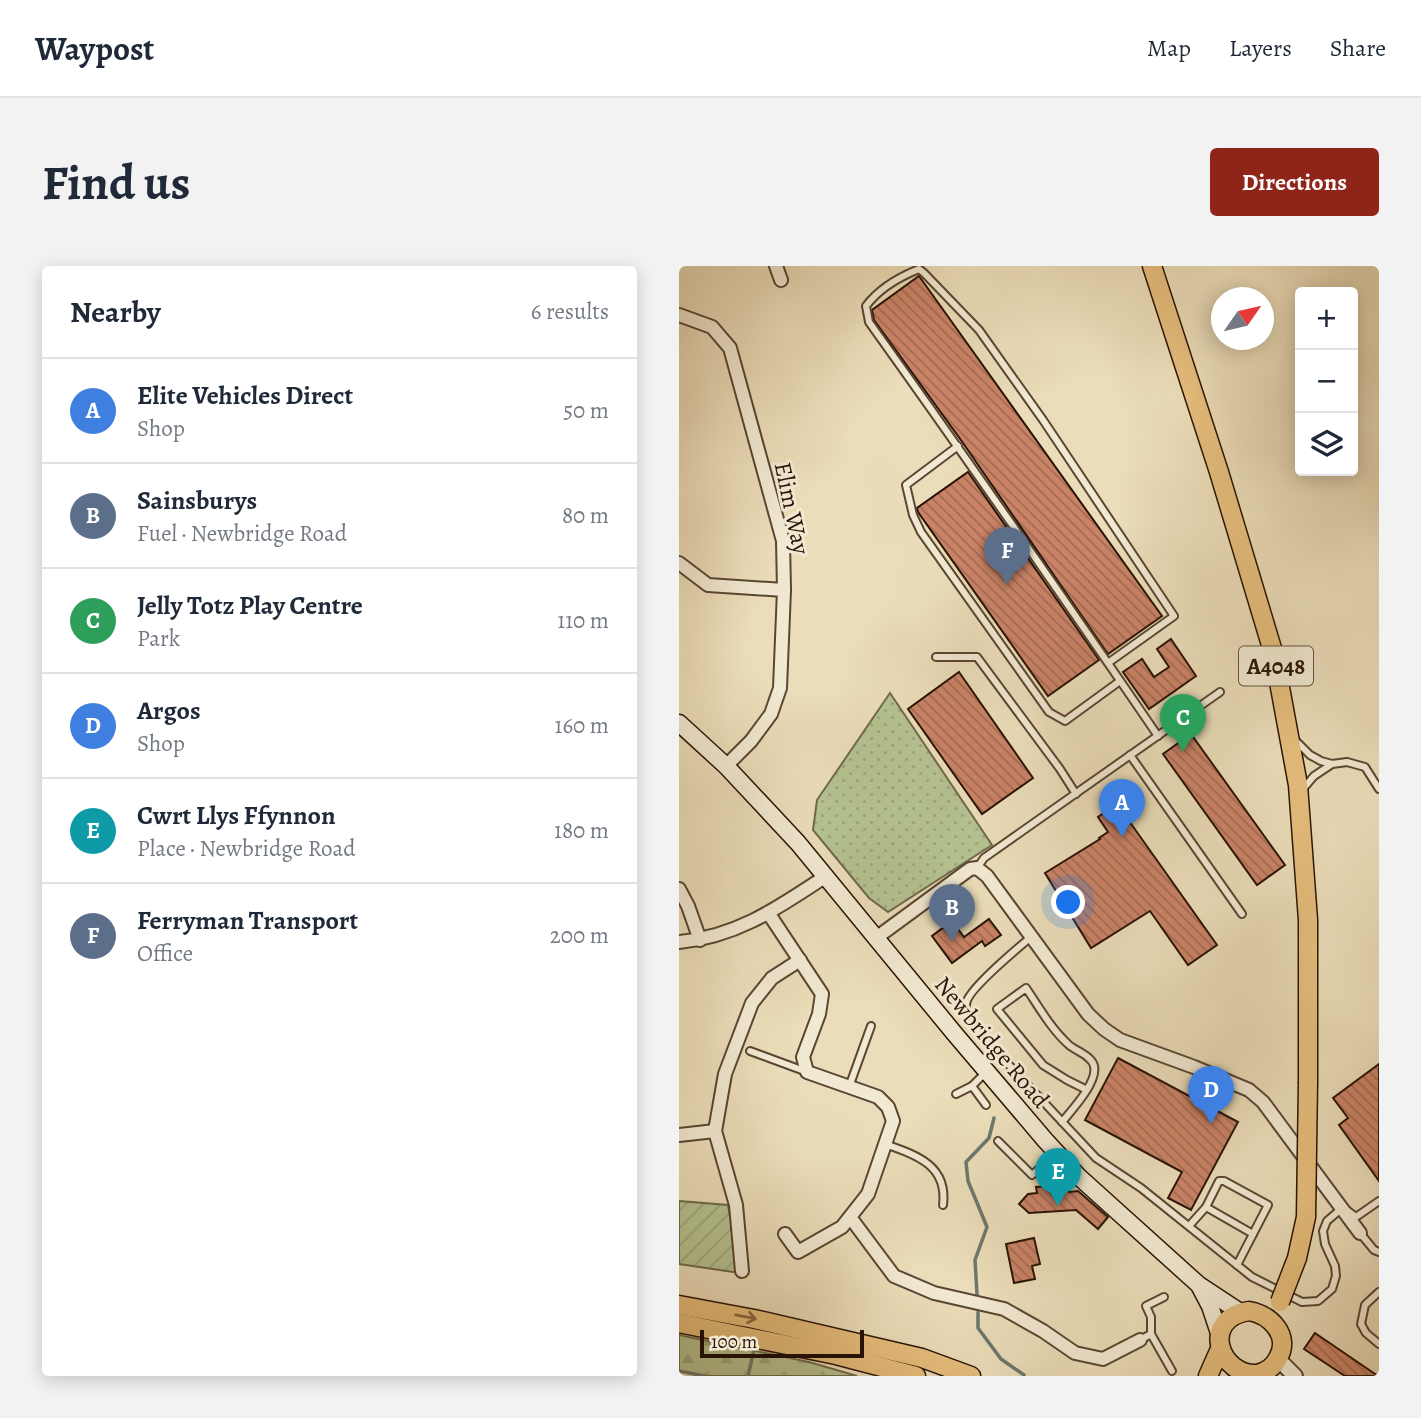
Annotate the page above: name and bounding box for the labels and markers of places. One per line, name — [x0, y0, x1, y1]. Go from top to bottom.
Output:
pin: F — [984, 527, 1030, 585]
pin: C — [1160, 694, 1206, 752]
pin: A — [1099, 779, 1145, 837]
pin: B — [929, 884, 975, 942]
pin: D — [1188, 1066, 1234, 1124]
pin: E — [1035, 1148, 1081, 1206]

